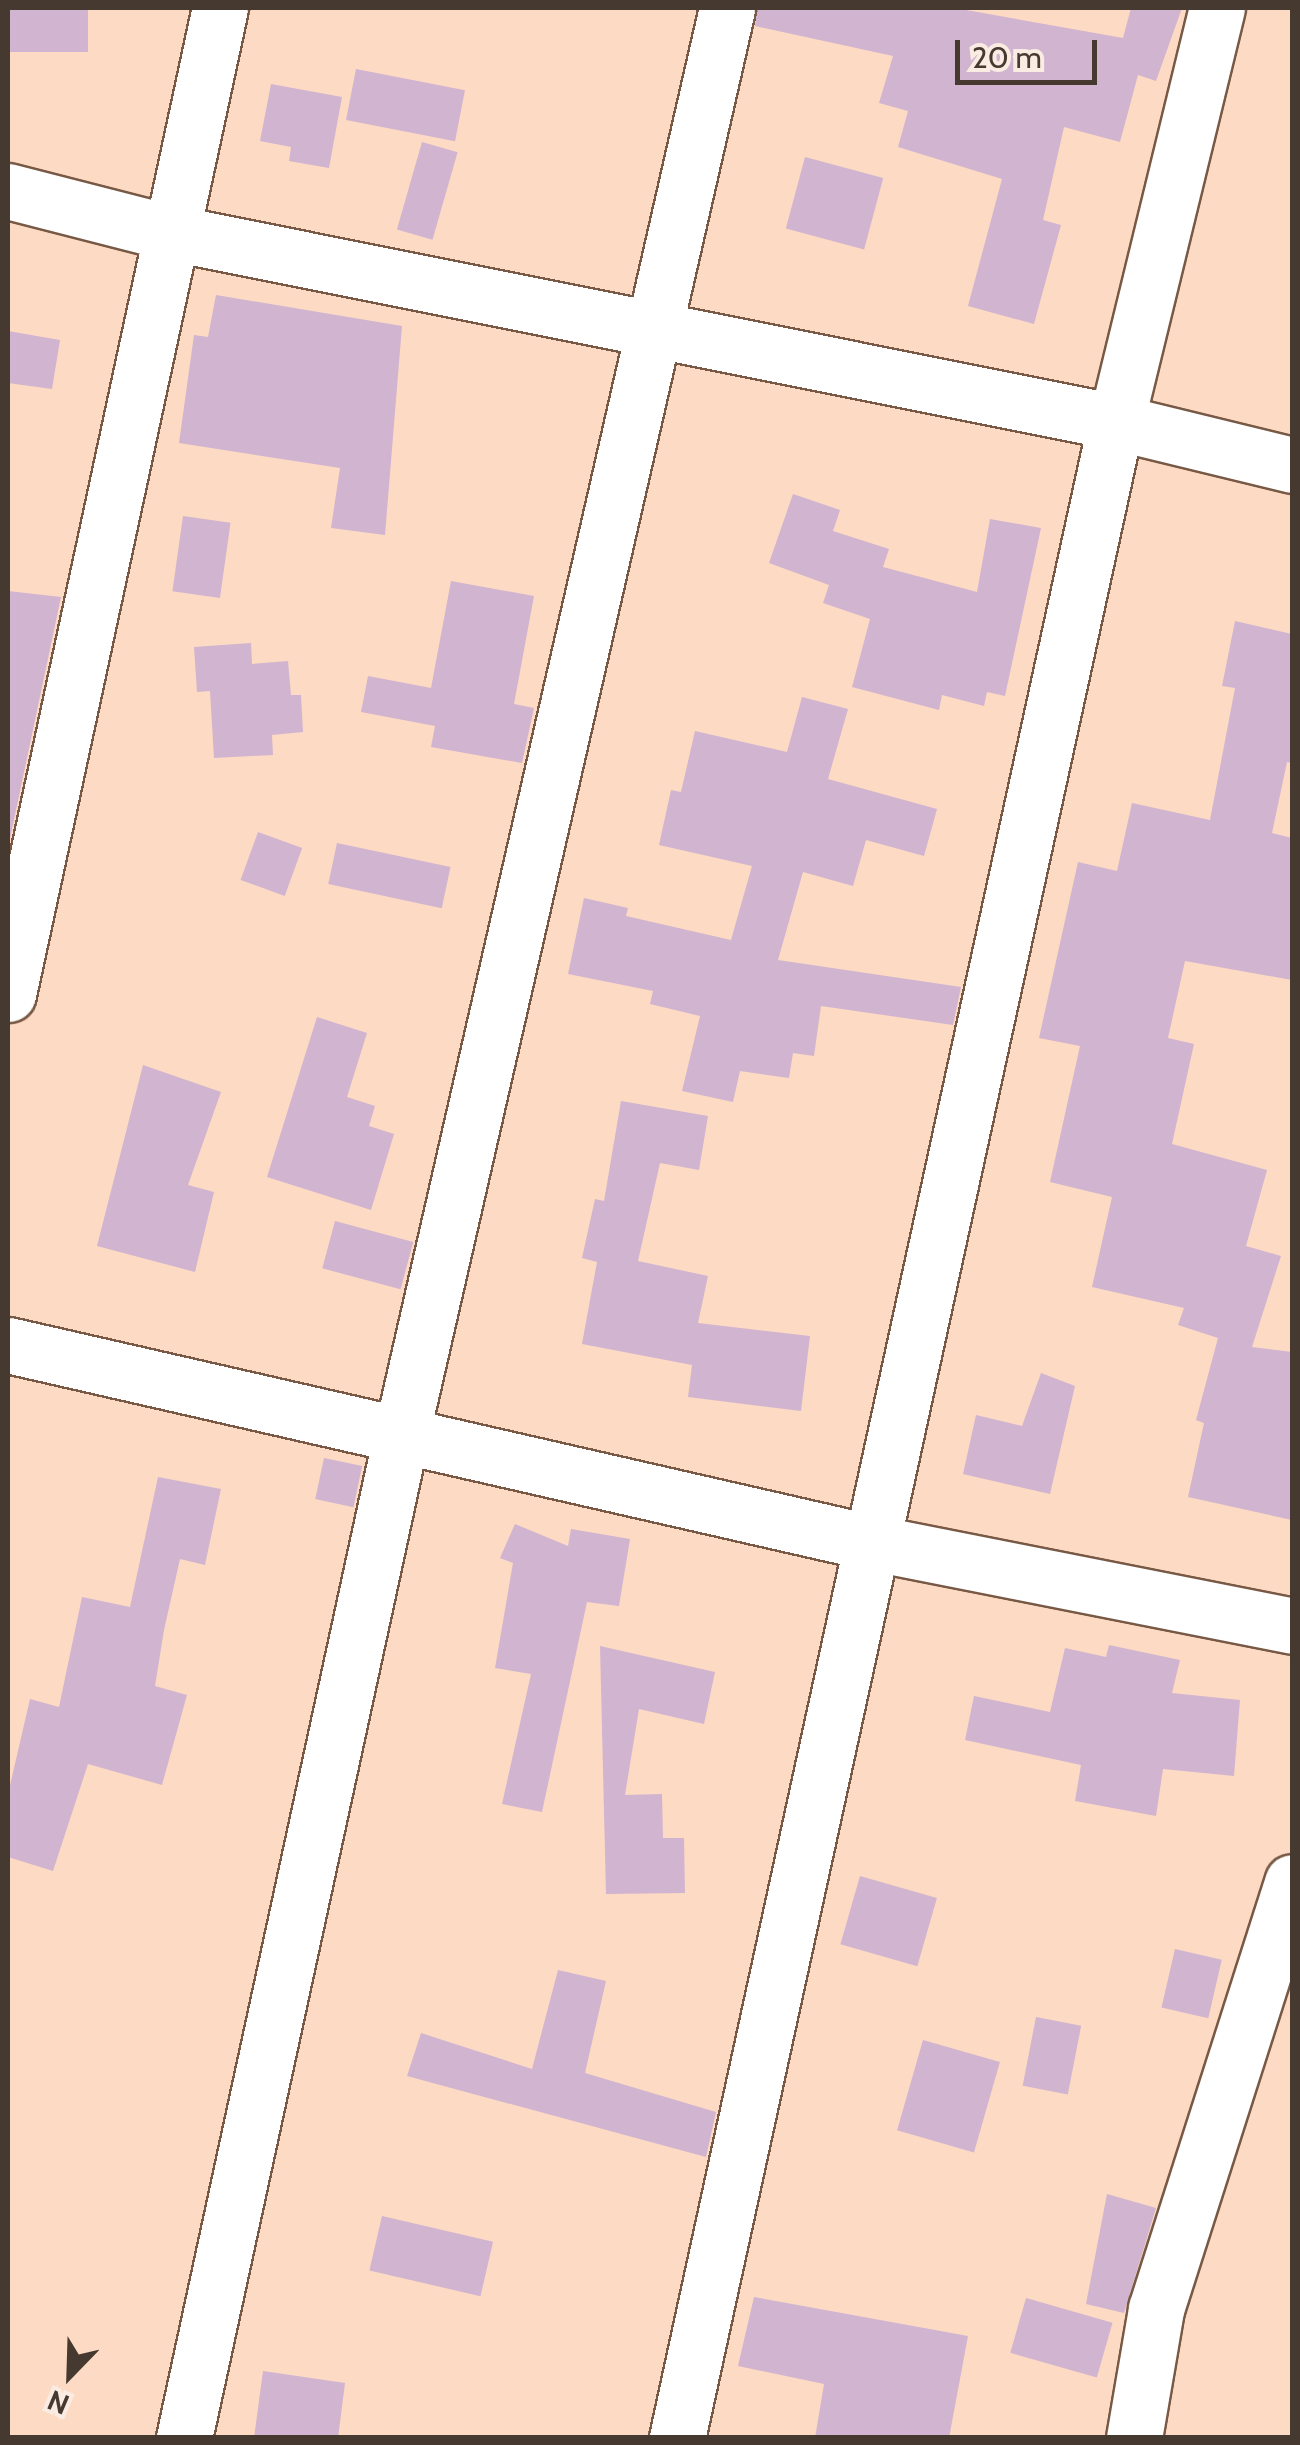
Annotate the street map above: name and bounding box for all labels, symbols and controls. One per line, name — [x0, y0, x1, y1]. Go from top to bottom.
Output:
scale bar — [960, 20, 1102, 82]
text: 20 m — [972, 39, 1042, 76]
north arrow — [20, 2325, 120, 2425]
text: N — [43, 2383, 74, 2422]

